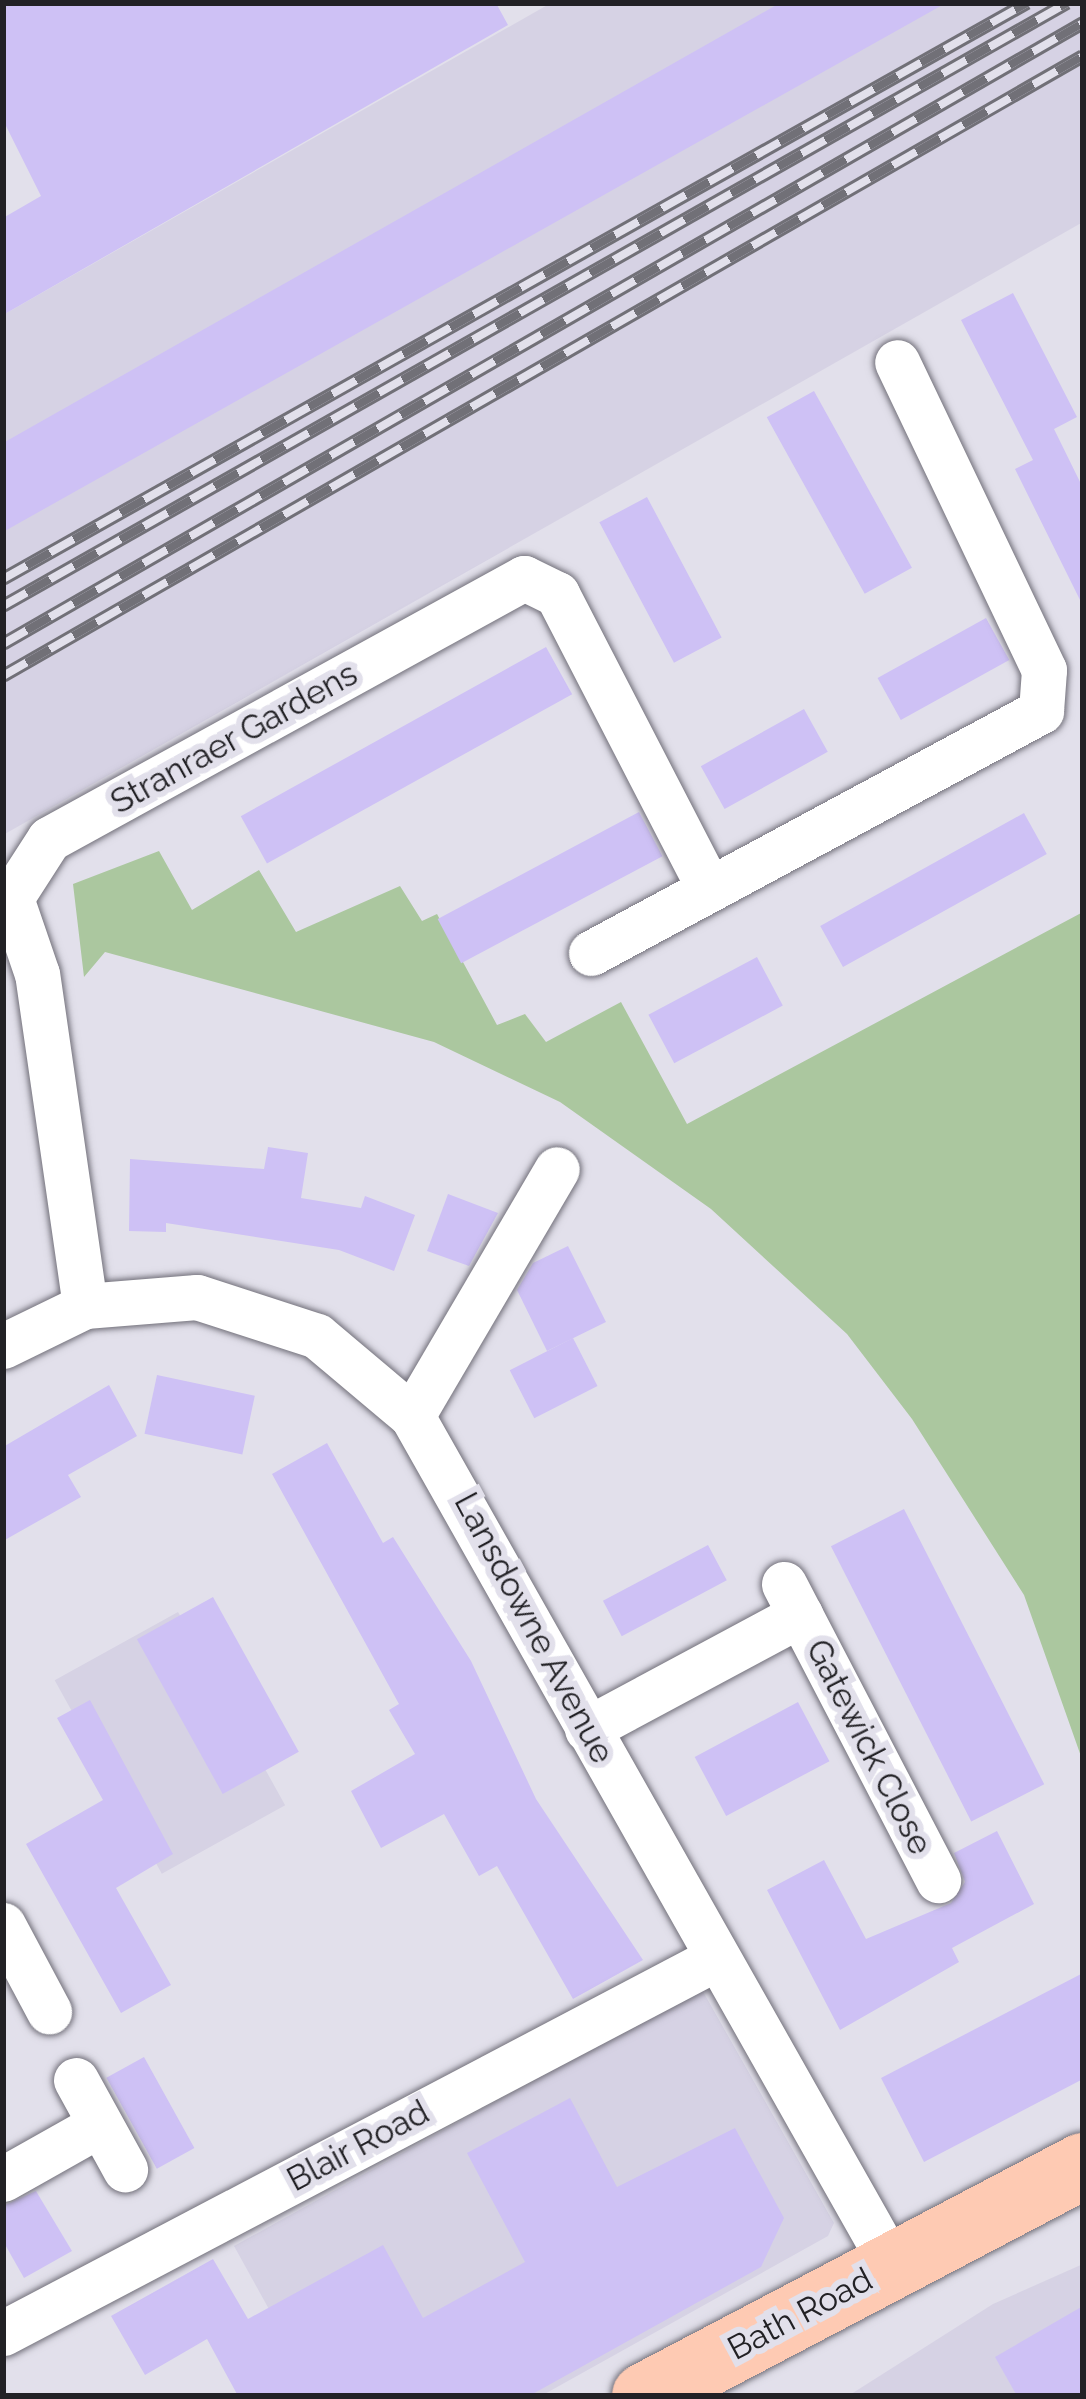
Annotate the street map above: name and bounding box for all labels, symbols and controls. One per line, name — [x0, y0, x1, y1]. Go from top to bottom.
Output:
street label: Stranraer Gardens — [104, 654, 364, 822]
street label: Lansdowne Avenue — [446, 1486, 622, 1770]
street label: Gatewick Close — [798, 1633, 940, 1861]
street label: Blair Road — [280, 2092, 436, 2200]
street label: Bath Road — [721, 2260, 879, 2368]

